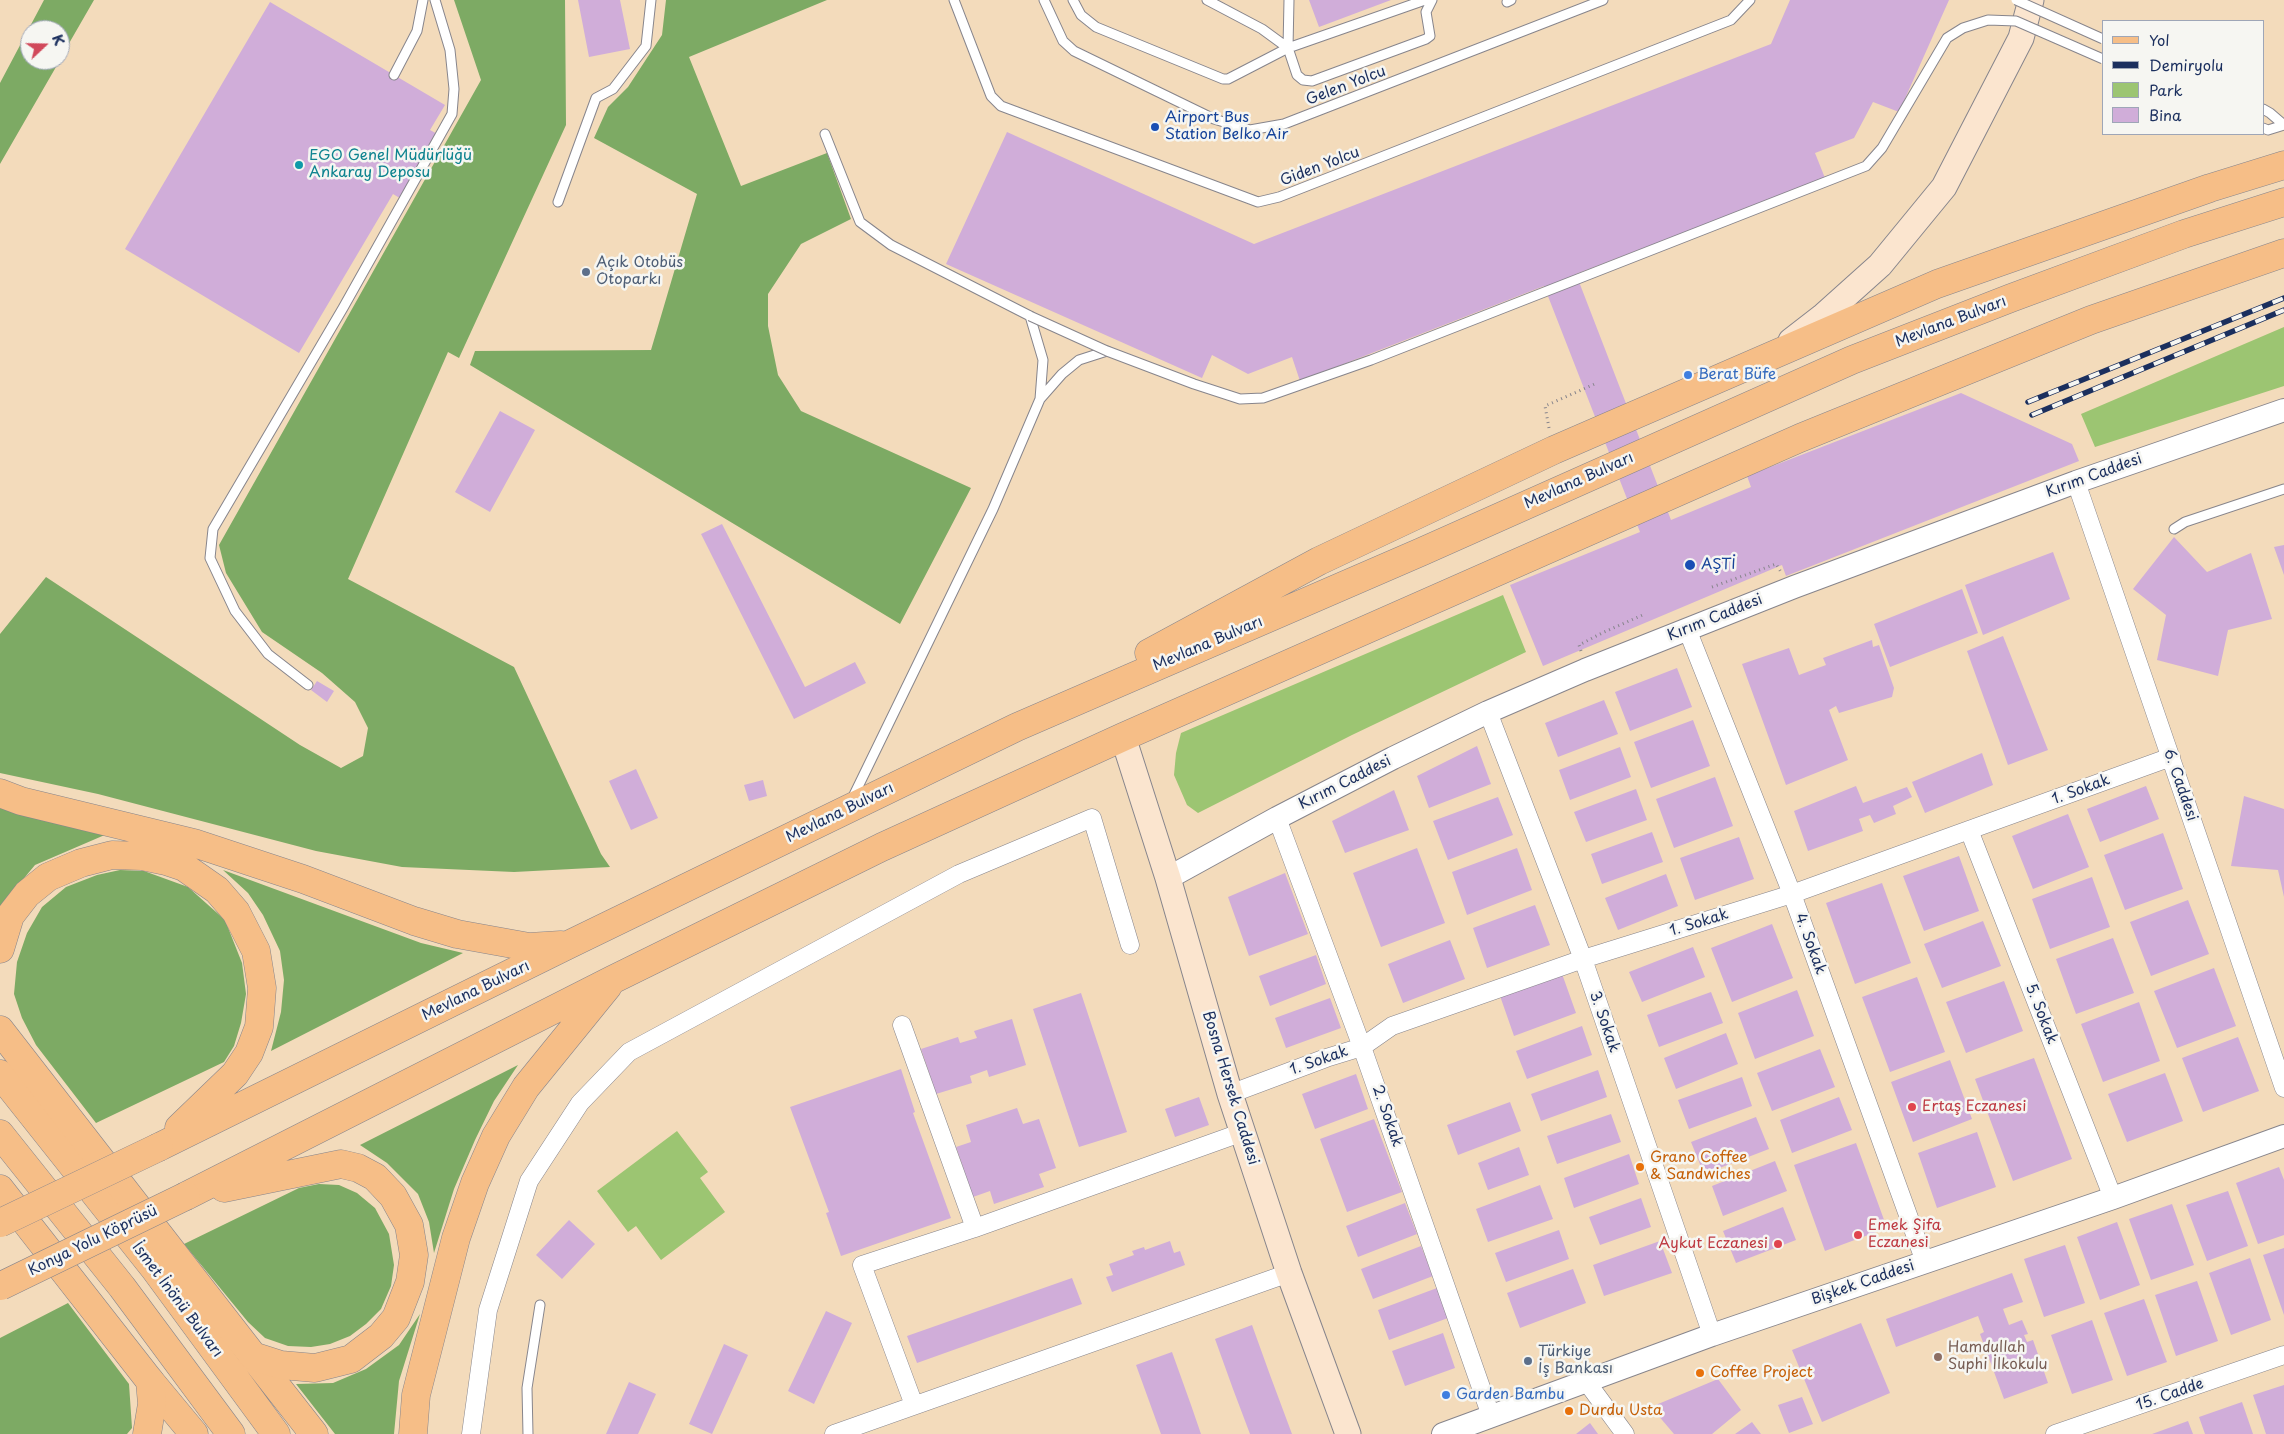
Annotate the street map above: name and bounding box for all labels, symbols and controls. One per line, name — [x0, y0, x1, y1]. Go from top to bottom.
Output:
north arrow — [20, 20, 70, 70]
legend — [2102, 20, 2264, 135]
text: Yol — [2149, 28, 2170, 51]
text: K — [47, 31, 70, 48]
text: Demiryolu — [2149, 53, 2223, 76]
street label: Gelen Yolcu — [1304, 63, 1388, 109]
text: Park — [2149, 78, 2183, 101]
text: Bina — [2149, 103, 2181, 126]
place label: Airport Bus Station Belko Air — [1165, 109, 1288, 144]
marker: Airport Bus Station Belko Air — [1149, 121, 1161, 133]
street label: Giden Yolcu — [1278, 144, 1362, 190]
place label: EGO Genel Müdürlüğü Ankaray Deposu — [309, 147, 472, 182]
marker: EGO Genel Müdürlüğü Ankaray Deposu — [293, 159, 305, 171]
place label: Açık Otobüs Otoparkı — [596, 254, 683, 289]
marker: Açık Otobüs Otoparkı — [580, 266, 592, 278]
street label: Mevlana Bulvarı — [1893, 293, 2009, 351]
place label: Berat Büfe — [1698, 366, 1776, 384]
marker: Berat Büfe — [1682, 369, 1694, 381]
street label: Mevlana Bulvarı — [1522, 449, 1636, 513]
street label: Kırım Caddesi — [2043, 450, 2145, 502]
place label: AŞTİ — [1701, 556, 1736, 574]
marker: AŞTİ — [1683, 558, 1697, 572]
street label: Kırım Caddesi — [1665, 591, 1765, 645]
street label: Mevlana Bulvarı — [1150, 613, 1266, 675]
street label: 6. Caddesi — [2159, 746, 2201, 824]
street label: Kırım Caddesi — [1296, 752, 1394, 814]
street label: 1. Sokak — [2050, 771, 2112, 809]
street label: Mevlana Bulvarı — [783, 779, 897, 847]
street label: 1. Sokak — [1667, 906, 1731, 940]
street label: 4. Sokak — [1791, 911, 1829, 977]
street label: Mevlana Bulvarı — [419, 957, 533, 1025]
street label: 5. Sokak — [2021, 981, 2061, 1047]
street label: 3. Sokak — [1585, 989, 1623, 1055]
street label: Bosna Hersek Caddesi — [1198, 1009, 1262, 1167]
street label: 1. Sokak — [1287, 1043, 1351, 1079]
street label: 2. Sokak — [1368, 1083, 1406, 1149]
place label: Ertaş Eczanesi — [1922, 1098, 2026, 1116]
marker: Ertaş Eczanesi — [1906, 1101, 1918, 1113]
place label: Grano Coffee & Sandwiches — [1650, 1149, 1750, 1184]
marker: Grano Coffee & Sandwiches — [1634, 1161, 1646, 1173]
street label: Konya Yolu Köprüsü — [25, 1202, 161, 1280]
place label: Emek Şifa Eczanesi — [1868, 1217, 1941, 1252]
marker: Emek Şifa Eczanesi — [1852, 1229, 1864, 1241]
place label: Aykut Eczanesi — [1658, 1235, 1768, 1253]
marker: Aykut Eczanesi — [1772, 1238, 1784, 1250]
street label: İsmet İnönü Bulvarı — [128, 1239, 226, 1361]
street label: Bişkek Caddesi — [1809, 1257, 1917, 1309]
place label: Hamdullah Suphi İlkokulu — [1948, 1339, 2048, 1374]
place label: Türkiye İş Bankası — [1538, 1343, 1613, 1378]
marker: Hamdullah Suphi İlkokulu — [1932, 1351, 1944, 1363]
marker: Türkiye İş Bankası — [1522, 1355, 1534, 1367]
place label: Coffee Project — [1710, 1364, 1813, 1382]
marker: Coffee Project — [1694, 1367, 1706, 1379]
street label: 15. Cadde — [2134, 1375, 2206, 1415]
place label: Garden Bambu — [1456, 1386, 1565, 1404]
marker: Garden Bambu — [1440, 1389, 1452, 1401]
place label: Durdu Usta — [1579, 1402, 1662, 1420]
marker: Durdu Usta — [1563, 1405, 1575, 1417]

